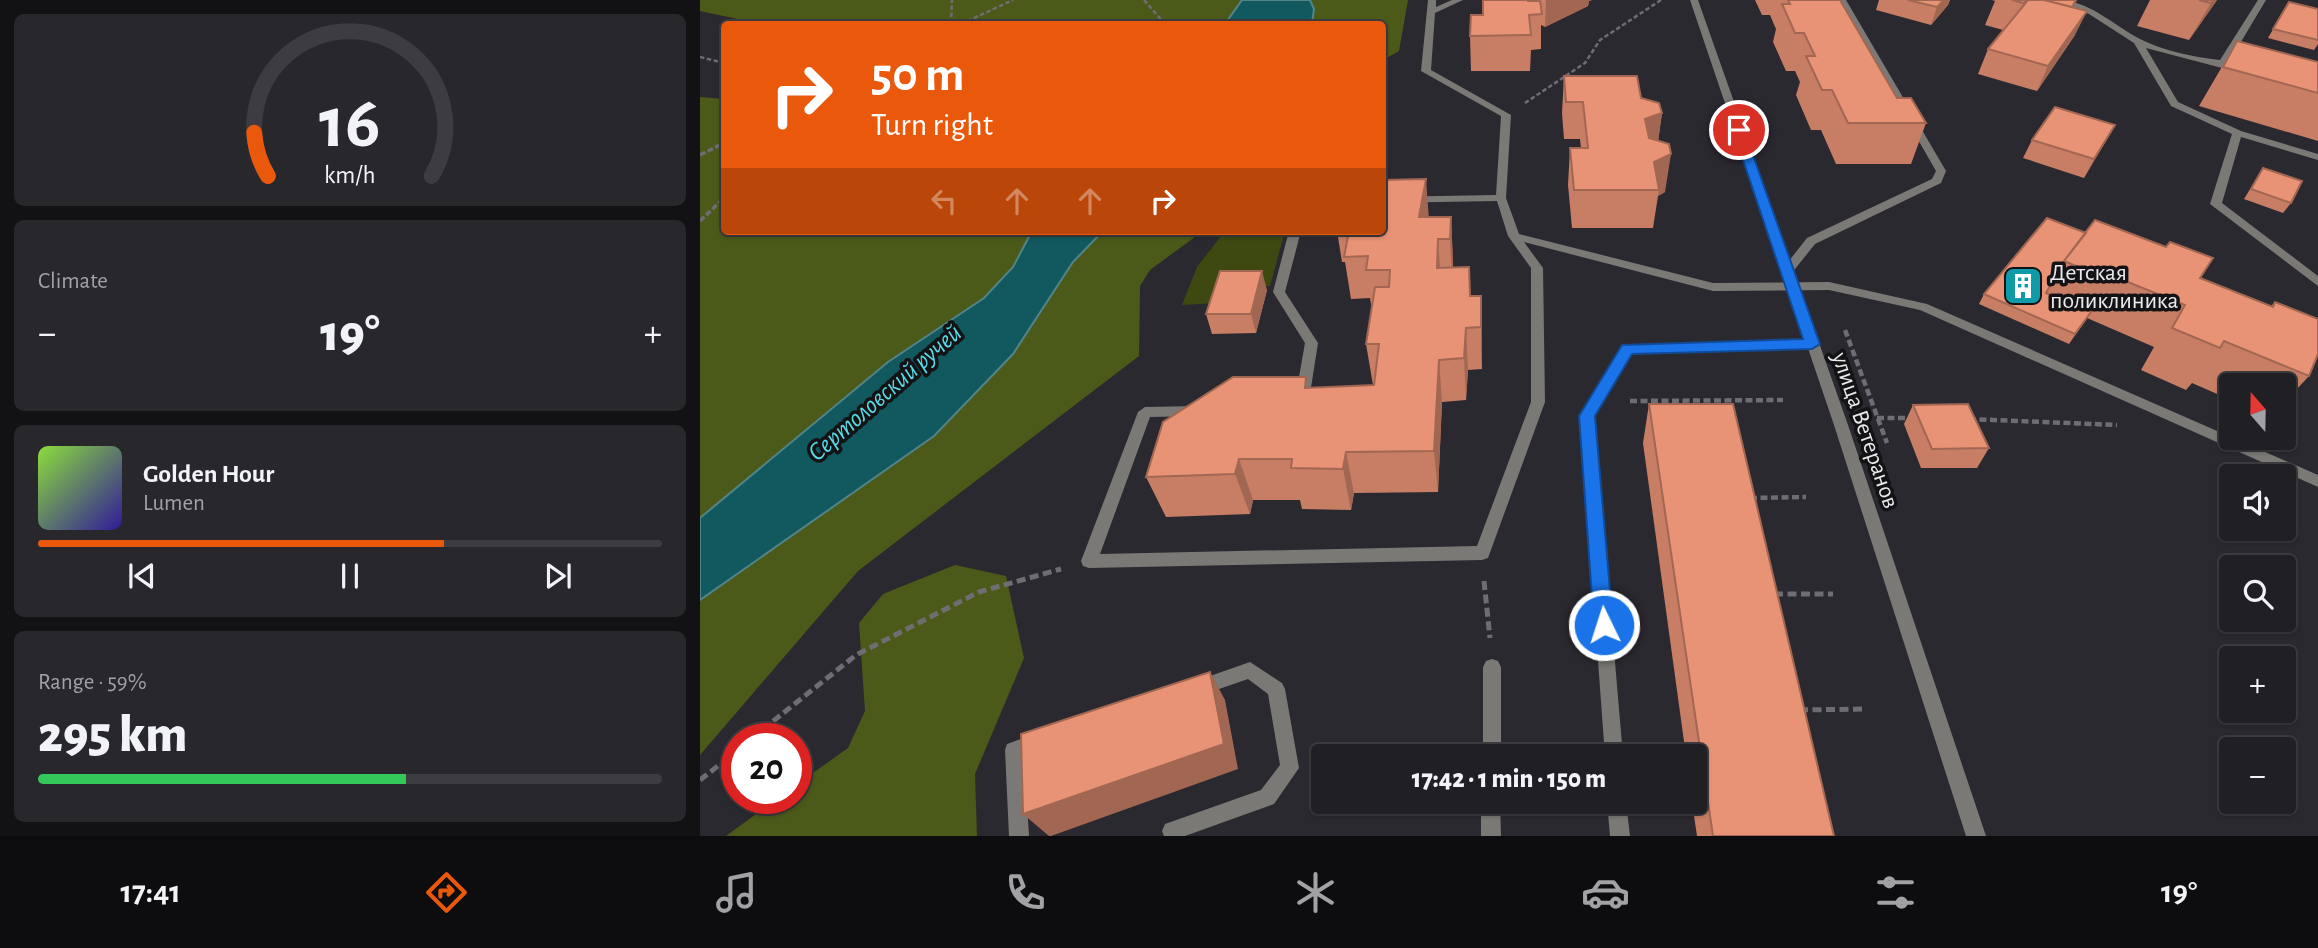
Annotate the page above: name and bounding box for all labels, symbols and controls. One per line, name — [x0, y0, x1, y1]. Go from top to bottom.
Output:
icon: right — [756, 49, 847, 140]
text: 50 m — [871, 51, 965, 100]
text: 16 — [319, 88, 381, 161]
pin — [1709, 100, 1769, 160]
text: Turn right — [871, 109, 993, 141]
icon: arrive — [1720, 111, 1758, 149]
text: km/h — [324, 163, 376, 188]
icon: left — [925, 182, 963, 220]
icon: ahead — [998, 182, 1036, 220]
icon: ahead — [1071, 182, 1109, 220]
icon: right — [1144, 182, 1182, 220]
place label: Детская поликлиника — [2050, 261, 2178, 313]
building icon: Детская поликлиника — [2002, 265, 2044, 307]
text: Climate — [38, 270, 108, 293]
text: 19° — [320, 308, 380, 360]
text: − — [38, 315, 56, 353]
text: + — [644, 315, 662, 353]
water label: Сертоловский ручей — [803, 319, 966, 466]
street label: улица Ветеранов — [1827, 348, 1903, 511]
north arrow — [2219, 373, 2296, 450]
map controls — [2219, 373, 2296, 814]
text: Golden Hour — [143, 461, 274, 487]
button: sound — [2219, 464, 2296, 541]
text: Lumen — [143, 492, 205, 515]
button: search — [2219, 555, 2296, 632]
icon: previous — [123, 557, 161, 595]
icon: pause — [331, 557, 369, 595]
icon: next — [539, 557, 577, 595]
position arrow — [1567, 588, 1641, 662]
button: + — [2219, 646, 2296, 723]
text: Range · 59% — [38, 671, 147, 694]
text: 295 km — [38, 709, 187, 761]
speed limit sign: 20 — [721, 723, 812, 814]
button: − — [2219, 737, 2296, 814]
text: 17:42 · 1 min · 150 m — [1412, 766, 1606, 792]
icon: directions — [422, 868, 471, 917]
icon: music — [712, 868, 761, 917]
icon: phone — [1001, 868, 1050, 917]
icon: climate — [1291, 868, 1340, 917]
icon: car — [1581, 868, 1630, 917]
icon: filters — [1871, 868, 1920, 917]
text: 17:41 — [120, 876, 181, 908]
text: 19° — [2161, 876, 2197, 908]

